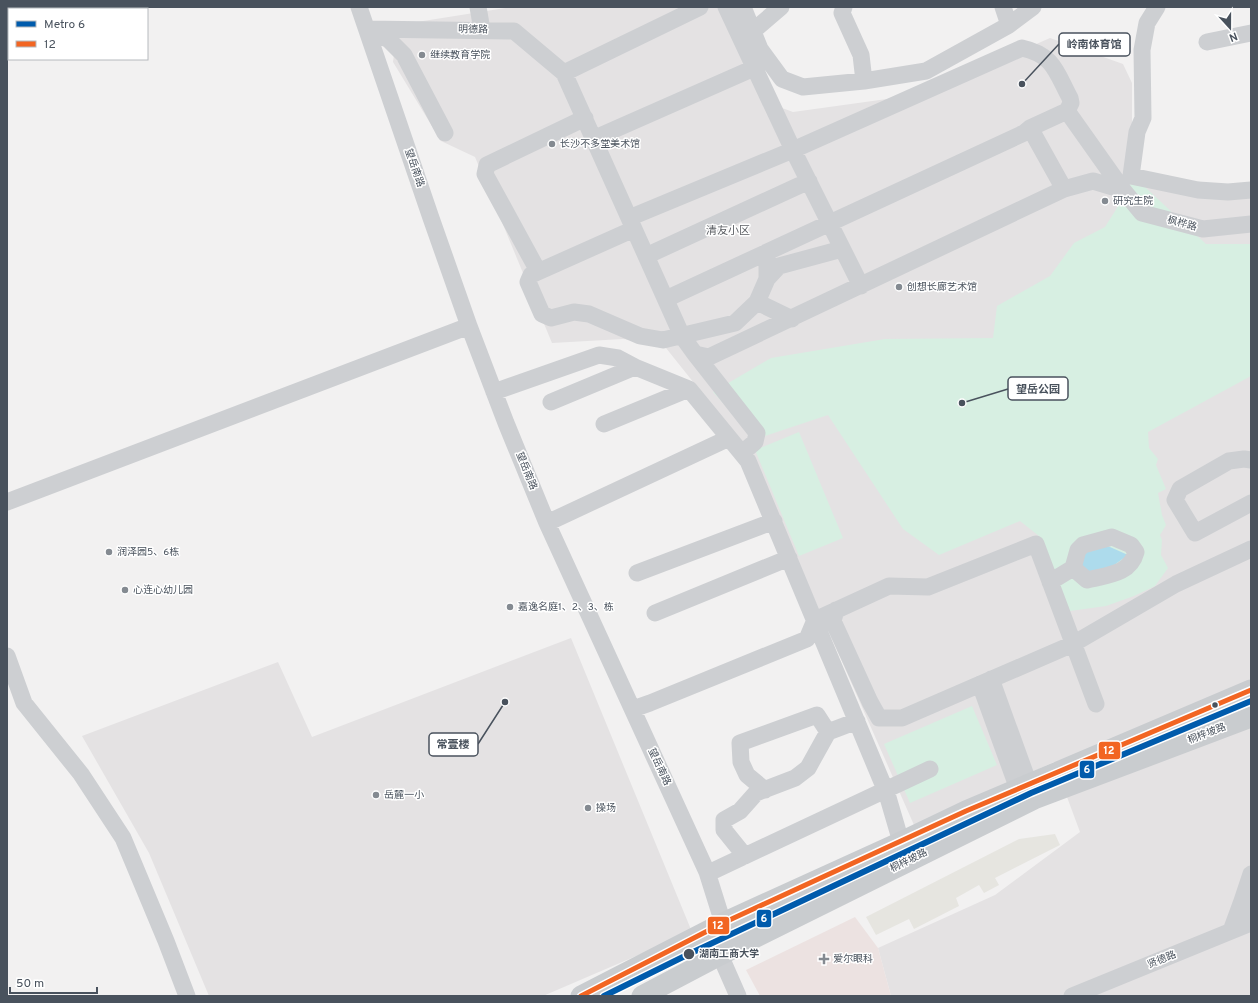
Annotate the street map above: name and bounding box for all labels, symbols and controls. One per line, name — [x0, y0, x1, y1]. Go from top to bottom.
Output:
legend — [8, 8, 148, 60]
north arrow — [1210, 8, 1250, 48]
text: Metro 6 — [44, 17, 85, 33]
street label: 明德路 — [458, 23, 488, 37]
text: N — [1227, 28, 1239, 44]
callout: 岭南体育馆 — [1059, 33, 1130, 56]
text: 12 — [44, 37, 56, 53]
text: 岭南体育馆 — [1067, 38, 1122, 52]
place label: 继续教育学院 — [430, 49, 490, 62]
marker: 继续教育学院 — [417, 50, 427, 60]
place label: 长沙不多堂美术馆 — [560, 138, 640, 151]
marker: 长沙不多堂美术馆 — [547, 139, 557, 149]
street label: 望岳南路 — [401, 147, 427, 189]
place label: 研究生院 — [1113, 195, 1153, 208]
marker: 研究生院 — [1100, 196, 1110, 206]
street label: 枫桦路 — [1166, 214, 1198, 234]
district label: 清友小区 — [706, 224, 750, 238]
place label: 创想长廊艺术馆 — [907, 281, 977, 294]
marker: 创想长廊艺术馆 — [894, 282, 904, 292]
callout: 望岳公园 — [1008, 377, 1068, 400]
text: 望岳公园 — [1016, 383, 1060, 397]
street label: 望岳南路 — [512, 450, 540, 492]
place label: 润泽园5、6栋 — [117, 546, 179, 559]
marker: 润泽园5、6栋 — [104, 547, 114, 557]
place label: 心连心幼儿园 — [133, 584, 193, 597]
marker: 心连心幼儿园 — [120, 585, 130, 595]
place label: 嘉逸名庭1、2、3、栋 — [518, 601, 614, 614]
marker: 嘉逸名庭1、2、3、栋 — [505, 602, 515, 612]
unlabelled marker — [1210, 700, 1220, 710]
street label: 桐梓坡路 — [1186, 721, 1228, 747]
callout: 常壹楼 — [429, 733, 478, 756]
text: 常壹楼 — [437, 738, 470, 752]
line badge: 12 — [1098, 741, 1121, 760]
text: 12 — [1103, 744, 1115, 758]
street label: 望岳南路 — [645, 746, 673, 788]
line badge: 6 — [1079, 760, 1095, 779]
text: 6 — [1084, 763, 1091, 777]
place label: 岳麓一小 — [384, 789, 424, 802]
marker: 岳麓一小 — [371, 790, 381, 800]
place label: 操场 — [596, 802, 616, 815]
marker: 操场 — [583, 803, 593, 813]
street label: 桐梓坡路 — [888, 846, 930, 876]
line badge: 6 — [756, 909, 772, 928]
text: 6 — [761, 912, 768, 926]
line badge: 12 — [707, 916, 730, 935]
text: 12 — [712, 919, 724, 933]
marker: 湖南工商大学 — [682, 947, 696, 961]
place label: 湖南工商大学 — [699, 948, 759, 961]
street label: 贤德路 — [1146, 948, 1178, 972]
marker: 爱尔眼科 — [818, 953, 830, 965]
place label: 爱尔眼科 — [833, 953, 873, 966]
scale bar — [10, 969, 97, 995]
text: 50 m — [16, 976, 44, 992]

